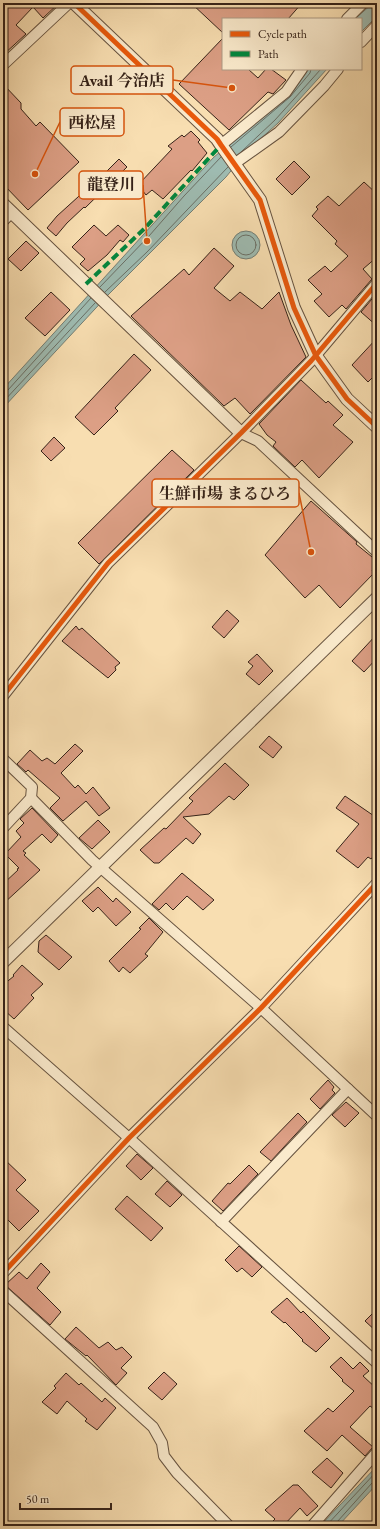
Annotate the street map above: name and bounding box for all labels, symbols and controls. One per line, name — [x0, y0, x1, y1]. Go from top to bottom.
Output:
legend — [222, 18, 362, 70]
text: Cycle path — [258, 26, 307, 42]
text: Path — [258, 46, 279, 62]
callout: Avail 今治店 — [71, 66, 173, 94]
text: Avail 今治店 — [78, 70, 165, 91]
callout: 西松屋 — [60, 108, 124, 136]
text: 西松屋 — [68, 112, 116, 133]
callout: 龍登川 — [79, 171, 143, 199]
text: 龍登川 — [87, 174, 135, 195]
callout: 生鮮市場 まるひろ — [152, 479, 299, 507]
text: 生鮮市場 まるひろ — [159, 483, 291, 504]
scale bar — [20, 1485, 111, 1511]
text: 50 m — [26, 1491, 50, 1507]

